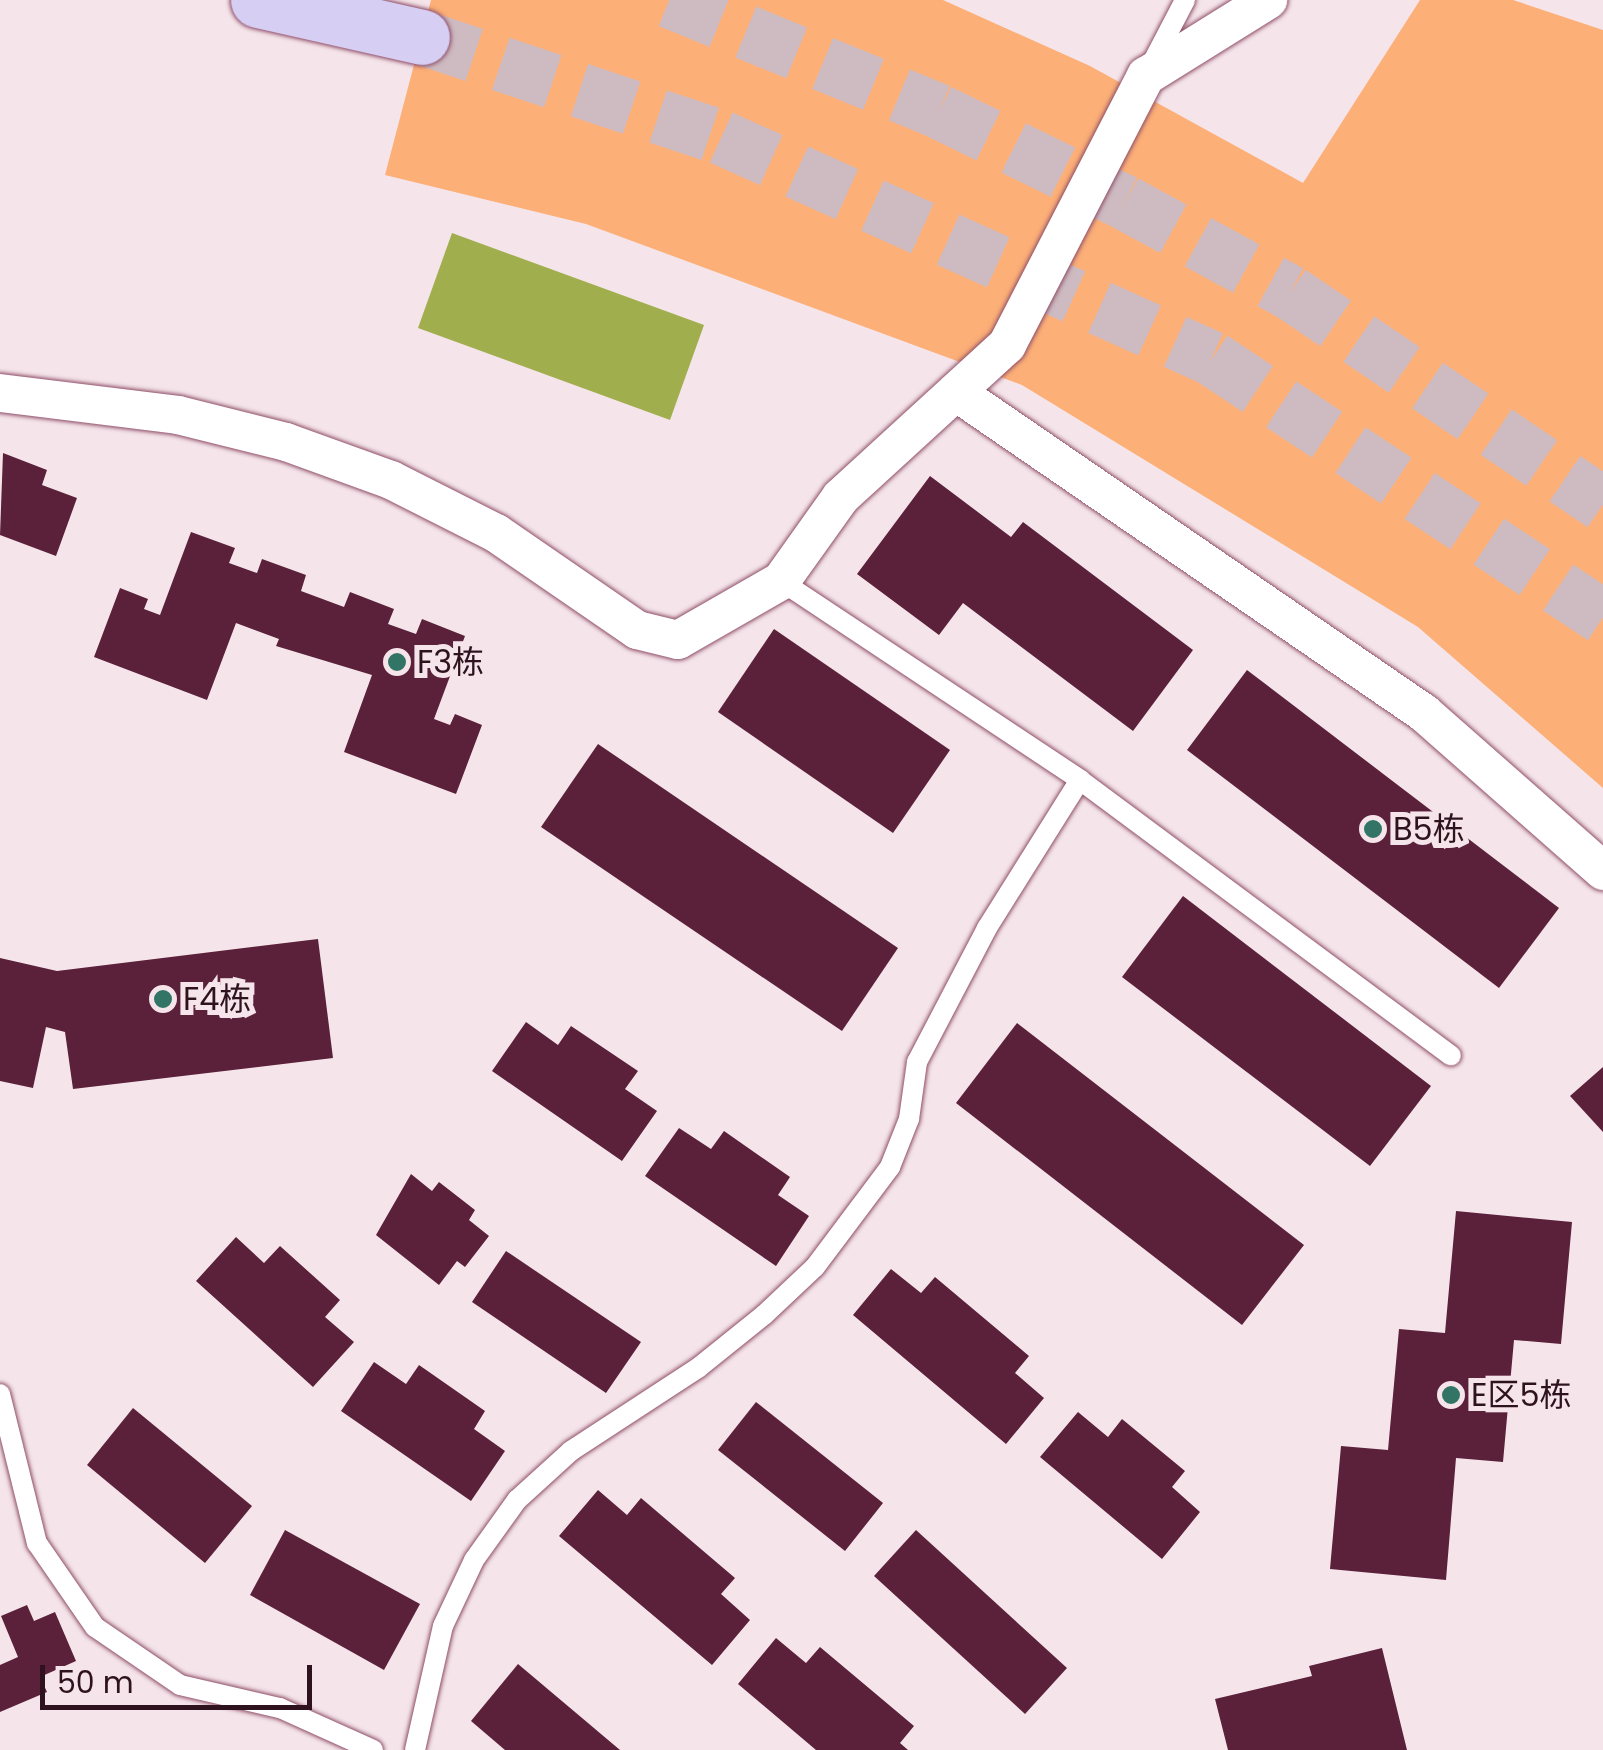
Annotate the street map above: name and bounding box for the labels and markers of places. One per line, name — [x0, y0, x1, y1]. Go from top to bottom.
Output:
place label: F3栋 — [417, 643, 484, 681]
marker: F3栋 — [386, 651, 408, 673]
place label: B5栋 — [1393, 810, 1465, 848]
marker: B5栋 — [1362, 818, 1384, 840]
place label: F4栋 — [183, 980, 251, 1018]
marker: F4栋 — [152, 988, 174, 1010]
place label: E区5栋 — [1471, 1376, 1572, 1414]
marker: E区5栋 — [1440, 1384, 1462, 1406]

